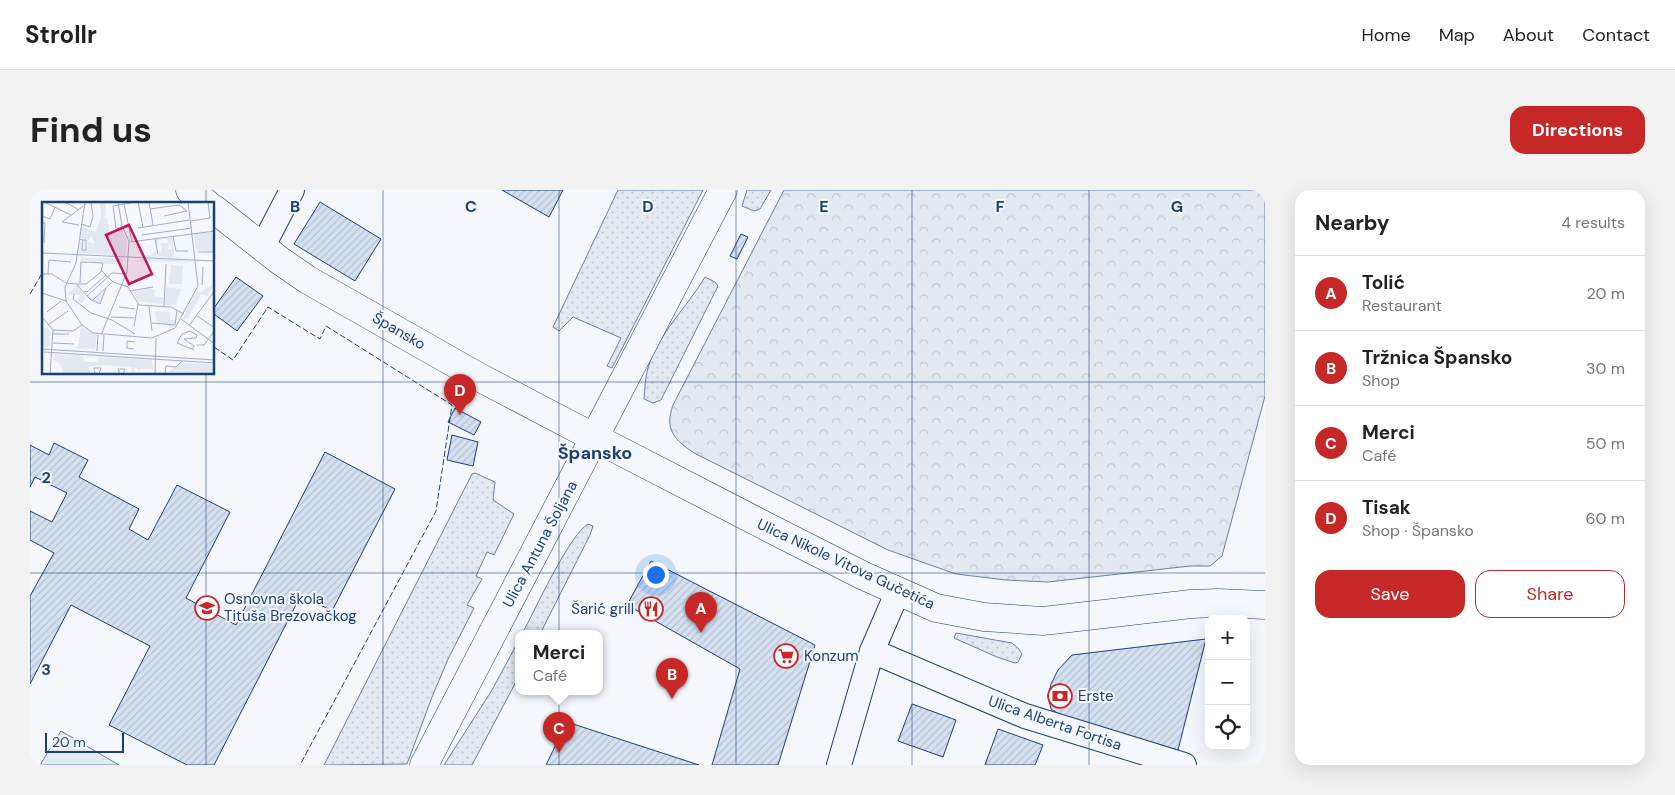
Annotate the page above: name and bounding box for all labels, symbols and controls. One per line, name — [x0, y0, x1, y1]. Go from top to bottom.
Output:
text: Strollr — [25, 19, 97, 50]
text: Home — [1361, 23, 1411, 47]
text: Map — [1439, 23, 1475, 47]
text: About — [1503, 23, 1554, 47]
text: Contact — [1582, 23, 1650, 47]
button: Directions — [1510, 106, 1645, 154]
text: Find us — [30, 107, 152, 153]
text: B — [290, 196, 300, 217]
text: C — [465, 196, 477, 217]
text: D — [642, 196, 654, 217]
text: E — [819, 196, 829, 217]
text: F — [996, 196, 1005, 217]
text: G — [1171, 196, 1183, 217]
inset map — [42, 202, 215, 375]
text: Nearby — [1315, 209, 1389, 237]
text: 4 results — [1561, 212, 1625, 233]
text: Tolić — [1362, 270, 1405, 295]
text: A — [1325, 283, 1337, 304]
text: 20 m — [1586, 283, 1625, 304]
text: Restaurant — [1362, 295, 1442, 316]
street label: Špansko — [369, 308, 429, 354]
text: Tržnica Špansko — [1362, 345, 1512, 370]
text: B — [1326, 358, 1336, 379]
text: 30 m — [1586, 358, 1625, 379]
text: Shop — [1362, 370, 1400, 391]
pin: D — [444, 374, 476, 415]
text: Merci — [1362, 420, 1415, 445]
text: C — [1325, 433, 1337, 454]
text: 50 m — [1586, 433, 1625, 454]
district label: Špansko — [558, 441, 632, 465]
text: Café — [1362, 445, 1396, 466]
text: 2 — [41, 467, 51, 488]
street label: Ulica Antuna Šoljana — [498, 477, 582, 611]
text: Tisak — [1362, 495, 1411, 520]
text: D — [1325, 508, 1337, 529]
text: 60 m — [1585, 508, 1625, 529]
street label: Ulica Nikole Vitova Gučetića — [754, 514, 938, 614]
text: Shop · Špansko — [1362, 520, 1474, 541]
your location — [643, 562, 669, 588]
button: Save — [1315, 570, 1465, 618]
button: Share — [1475, 570, 1625, 618]
place label: Osnovna škola Tituša Brezovačkog — [224, 589, 357, 626]
pin: A — [685, 592, 717, 633]
school or university icon: Osnovna škola Tituša Brezovačkog — [194, 595, 220, 621]
restaurant icon: Šarić grill — [638, 596, 664, 622]
place label: Šarić grill — [571, 599, 634, 619]
map controls — [1205, 615, 1250, 750]
button: + — [1205, 615, 1250, 660]
popup — [515, 630, 603, 695]
text: Merci — [533, 640, 585, 665]
supermarket icon: Konzum — [773, 643, 799, 669]
place label: Konzum — [804, 646, 859, 666]
pin: B — [656, 658, 688, 699]
text: 3 — [41, 659, 51, 680]
button: − — [1205, 660, 1250, 705]
text: Café — [533, 665, 567, 686]
bank icon: Erste — [1047, 683, 1073, 709]
place label: Erste — [1078, 686, 1113, 706]
street label: Ulica Alberta Fortisa — [986, 691, 1124, 755]
button: locate — [1205, 705, 1250, 750]
pin: C — [543, 712, 575, 753]
scale bar — [45, 730, 124, 753]
text: 20 m — [52, 733, 86, 751]

